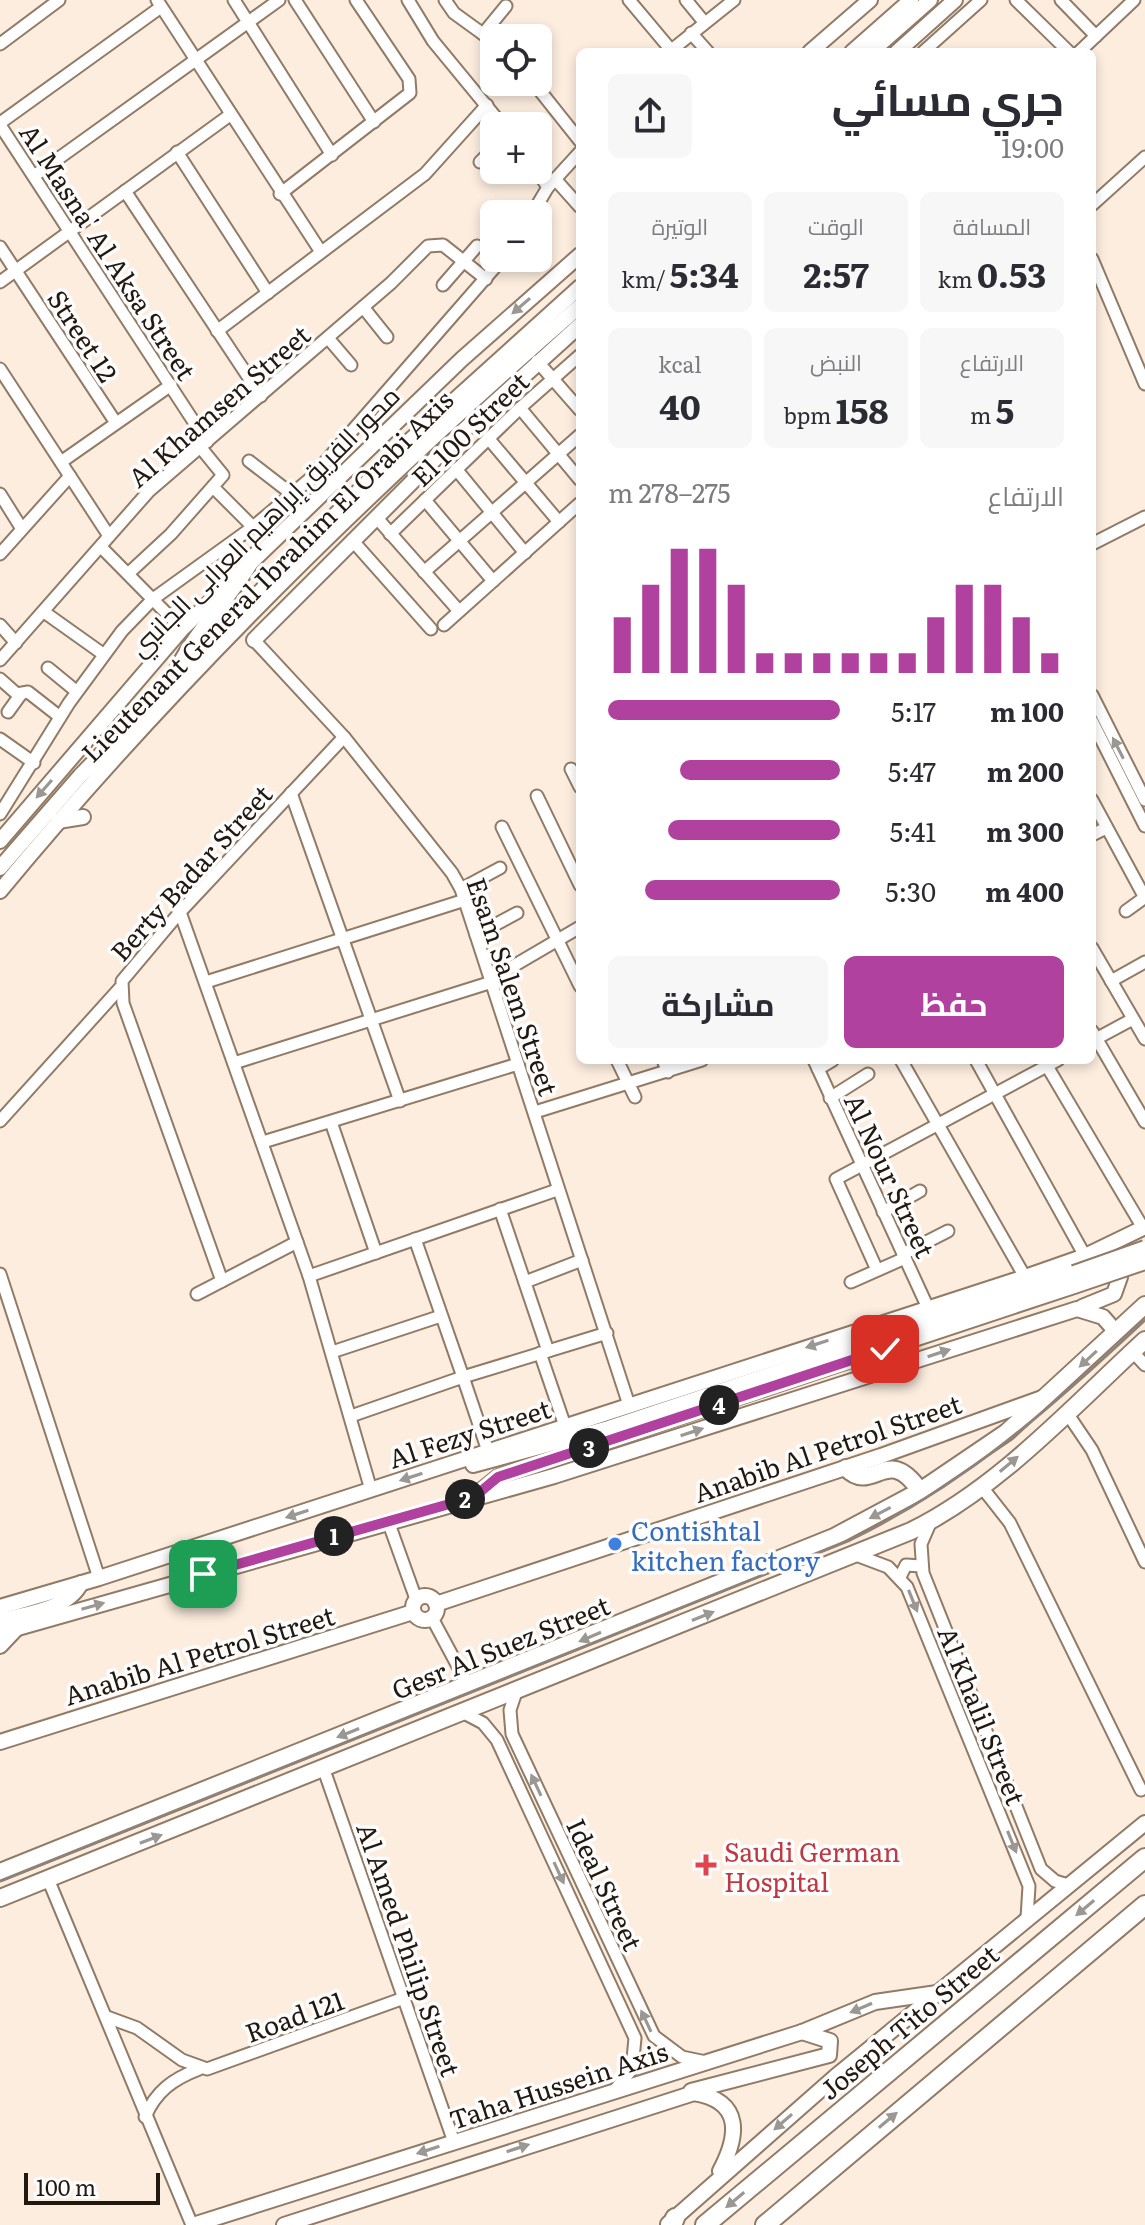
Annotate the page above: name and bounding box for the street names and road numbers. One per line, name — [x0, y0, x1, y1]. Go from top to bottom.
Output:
street label: Al Masna' Al Aksa Street — [11, 115, 207, 387]
street label: Street 12 — [39, 281, 129, 389]
street label: Al Khamsen Street — [118, 314, 318, 495]
street label: El 100 Street — [401, 361, 537, 494]
street label: محور الفريق إبراهيم العرابى الجانبي — [119, 376, 410, 667]
street label: Lieutenant General Ibrahim El Orabi Axis — [71, 380, 461, 770]
street label: Berty Badar Street — [100, 775, 280, 969]
street label: Esam Salem Street — [458, 872, 570, 1101]
street label: Al Nour Street — [836, 1087, 946, 1264]
street label: Anabib Al Petrol Street — [688, 1383, 967, 1511]
street label: Al Fezy Street — [383, 1387, 556, 1477]
street label: Gesr Al Suez Street — [385, 1584, 615, 1708]
street label: Anabib Al Petrol Street — [59, 1594, 339, 1714]
street label: Al Khalil Street — [929, 1620, 1037, 1811]
street label: Ideal Street — [558, 1811, 654, 1957]
street label: Al Amed Philip Street — [348, 1817, 472, 2081]
street label: Joseph Tito Street — [810, 1934, 1006, 2108]
street label: Road 121 — [239, 1979, 349, 2051]
street label: Taha Hussein Axis — [444, 2030, 672, 2138]

